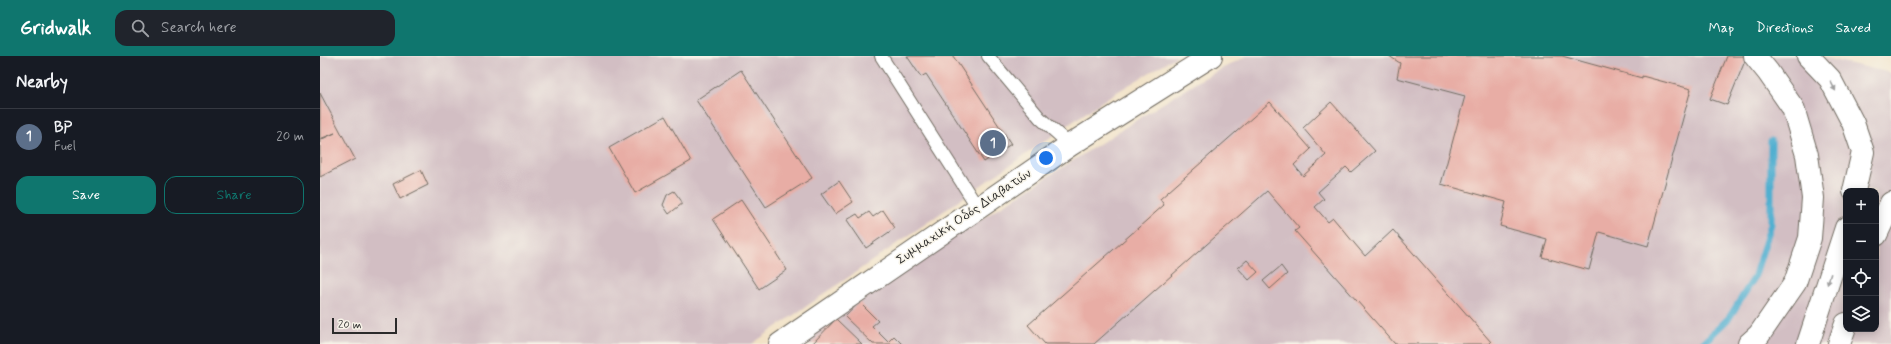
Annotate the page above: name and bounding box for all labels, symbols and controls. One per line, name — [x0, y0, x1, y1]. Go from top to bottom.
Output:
search box — [115, 10, 395, 46]
text: Gridwalk — [20, 16, 91, 41]
icon: search — [129, 17, 151, 39]
text: Search here — [161, 18, 237, 38]
text: Map — [1708, 19, 1734, 37]
text: Directions — [1756, 19, 1814, 37]
text: Saved — [1836, 19, 1871, 37]
text: Nearby — [16, 71, 68, 93]
one-way arrow — [1830, 80, 1836, 92]
text: BP — [54, 118, 72, 138]
text: 1 — [26, 128, 32, 145]
text: 20 m — [276, 128, 304, 145]
pin: 1 — [980, 128, 1006, 158]
text: Fuel — [54, 138, 76, 155]
your location — [1036, 148, 1056, 168]
street label: Συμμαχική Οδός Διαβατών — [893, 165, 1035, 269]
button: Save — [16, 176, 156, 214]
button: Share — [164, 176, 304, 214]
map controls — [1843, 188, 1879, 332]
button: + — [1843, 188, 1879, 224]
button: − — [1843, 224, 1879, 260]
button: locate — [1843, 260, 1879, 296]
one-way arrow — [1826, 274, 1832, 286]
button: layers — [1843, 296, 1879, 332]
scale bar — [332, 316, 397, 335]
text: 20 m — [338, 318, 361, 332]

